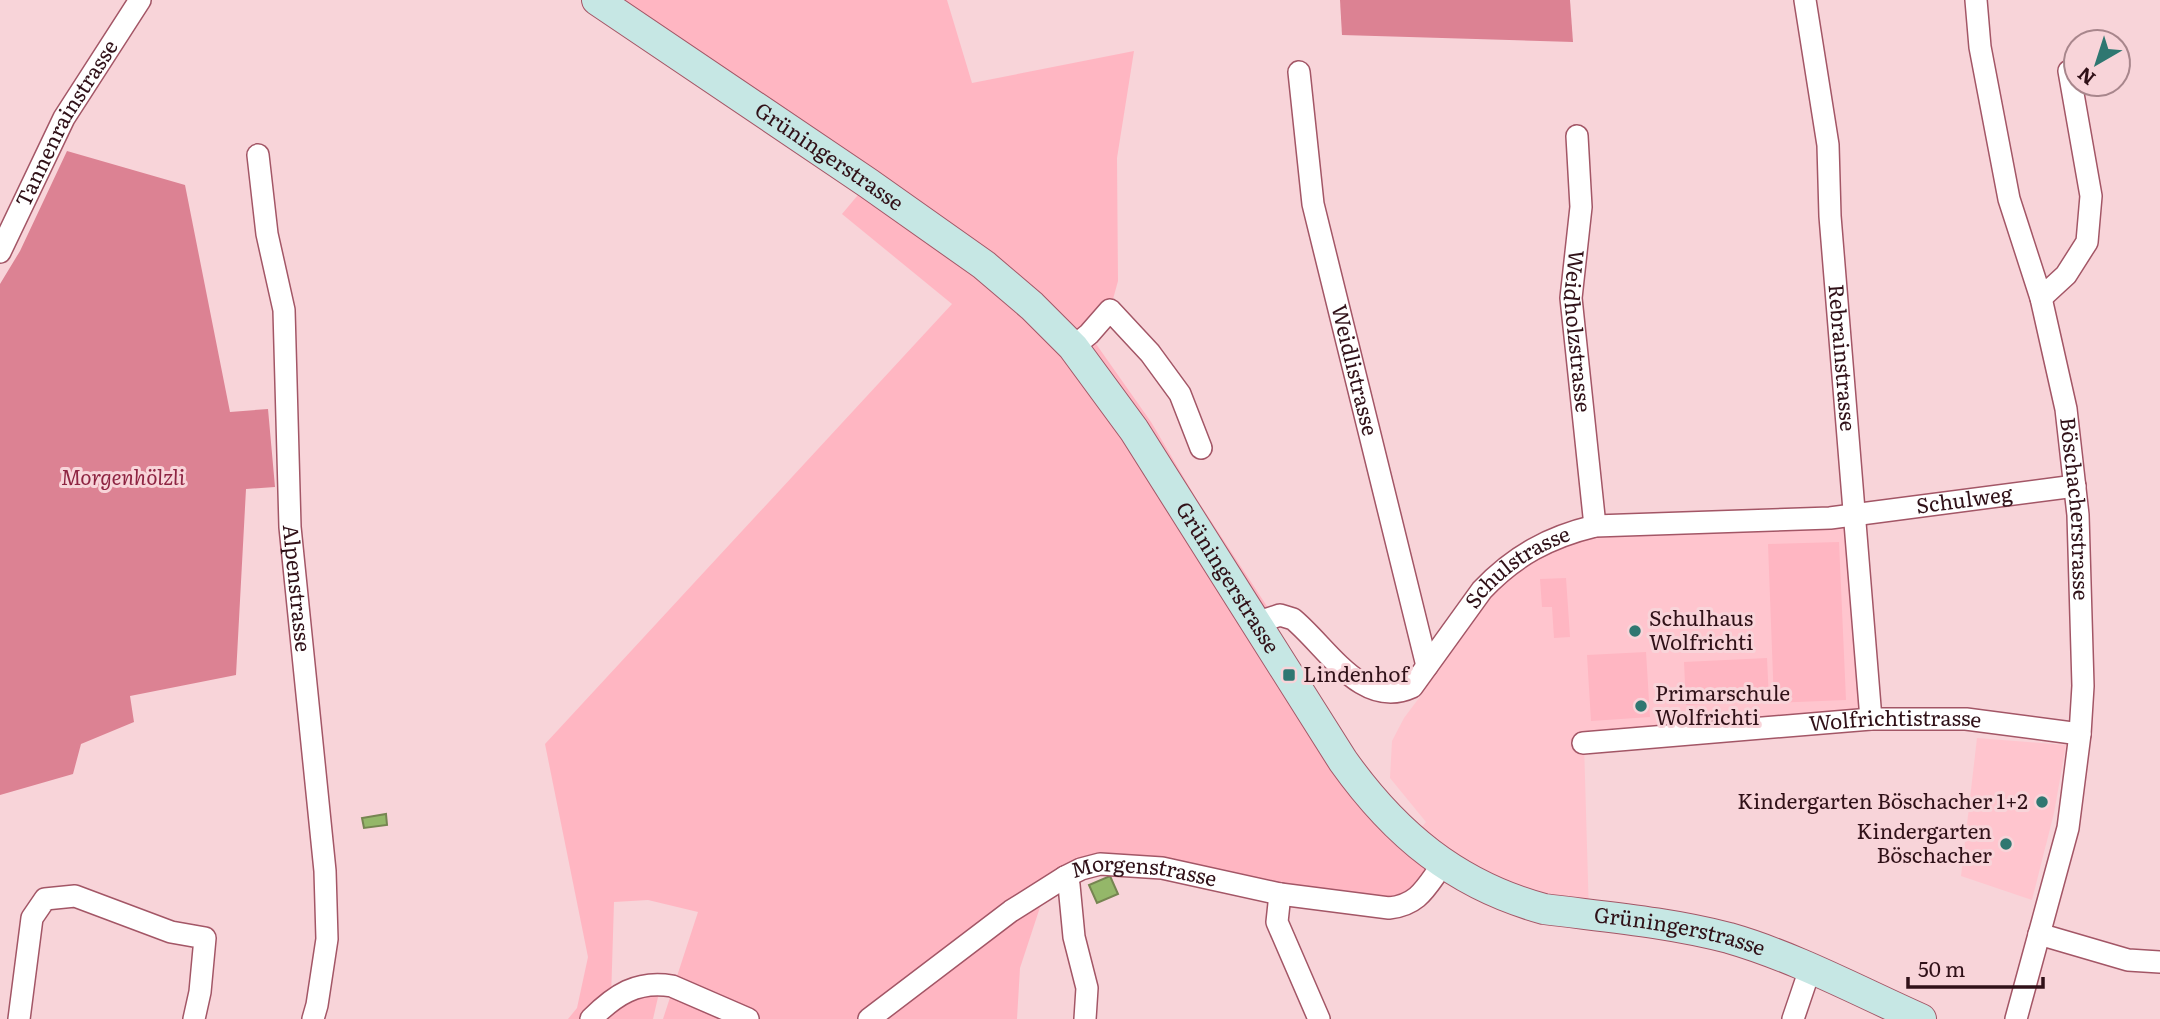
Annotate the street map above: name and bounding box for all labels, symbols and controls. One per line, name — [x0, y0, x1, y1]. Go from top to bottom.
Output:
north arrow — [2062, 28, 2132, 98]
street label: Tannenrainstrasse — [6, 32, 124, 211]
text: N — [2071, 61, 2101, 93]
street label: Grüningerstrasse — [750, 93, 911, 217]
street label: Weidholzstrasse — [1558, 249, 1601, 414]
street label: Rebrainstrasse — [1823, 283, 1865, 432]
street label: Weidlistrasse — [1325, 301, 1388, 439]
street label: Böschacherstrasse — [2054, 415, 2098, 601]
park label: Morgenhölzli — [61, 460, 186, 491]
street label: Schulweg — [1914, 476, 2014, 520]
street label: Grüningerstrasse — [1170, 495, 1289, 658]
street label: Schulstrasse — [1456, 516, 1574, 614]
street label: Alpenstrasse — [277, 523, 321, 653]
place label: Schulhaus Wolfrichti — [1649, 601, 1753, 656]
marker: Schulhaus Wolfrichti — [1627, 623, 1643, 639]
place label: Lindenhof — [1303, 657, 1410, 688]
marker: Lindenhof — [1281, 667, 1297, 683]
place label: Primarschule Wolfrichti — [1655, 676, 1790, 731]
marker: Primarschule Wolfrichti — [1633, 698, 1649, 714]
street label: Wolfrichtistrasse — [1807, 701, 1984, 737]
place label: Kindergarten Böschacher 1+2 — [1737, 784, 2028, 815]
marker: Kindergarten Böschacher 1+2 — [2034, 794, 2050, 810]
place label: Kindergarten Böschacher — [1857, 814, 1992, 869]
marker: Kindergarten Böschacher — [1998, 836, 2014, 852]
street label: Morgenstrasse — [1067, 846, 1220, 893]
street label: Grüningerstrasse — [1592, 897, 1770, 962]
scale bar — [1908, 946, 2043, 990]
text: 50 m — [1918, 952, 1965, 983]

